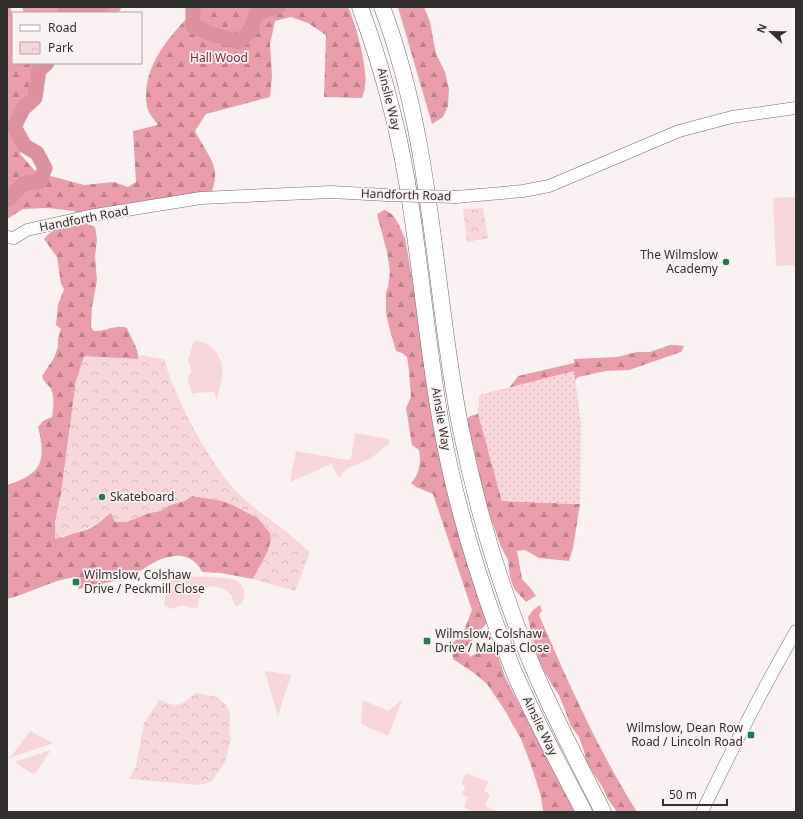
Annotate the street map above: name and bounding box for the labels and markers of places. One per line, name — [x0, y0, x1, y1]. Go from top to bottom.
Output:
place label: The Wilmslow Academy — [640, 246, 719, 277]
marker: The Wilmslow Academy — [721, 257, 731, 267]
place label: Skateboard — [110, 488, 174, 505]
marker: Skateboard — [97, 492, 107, 502]
place label: Wilmslow, Colshaw Drive / Peckmill Close — [84, 566, 205, 597]
marker: Wilmslow, Colshaw Drive / Peckmill Close — [71, 577, 81, 587]
place label: Wilmslow, Colshaw Drive / Malpas Close — [435, 625, 550, 656]
marker: Wilmslow, Colshaw Drive / Malpas Close — [422, 636, 432, 646]
place label: Wilmslow, Dean Row Road / Lincoln Road — [627, 719, 744, 750]
marker: Wilmslow, Dean Row Road / Lincoln Road — [746, 730, 756, 740]

